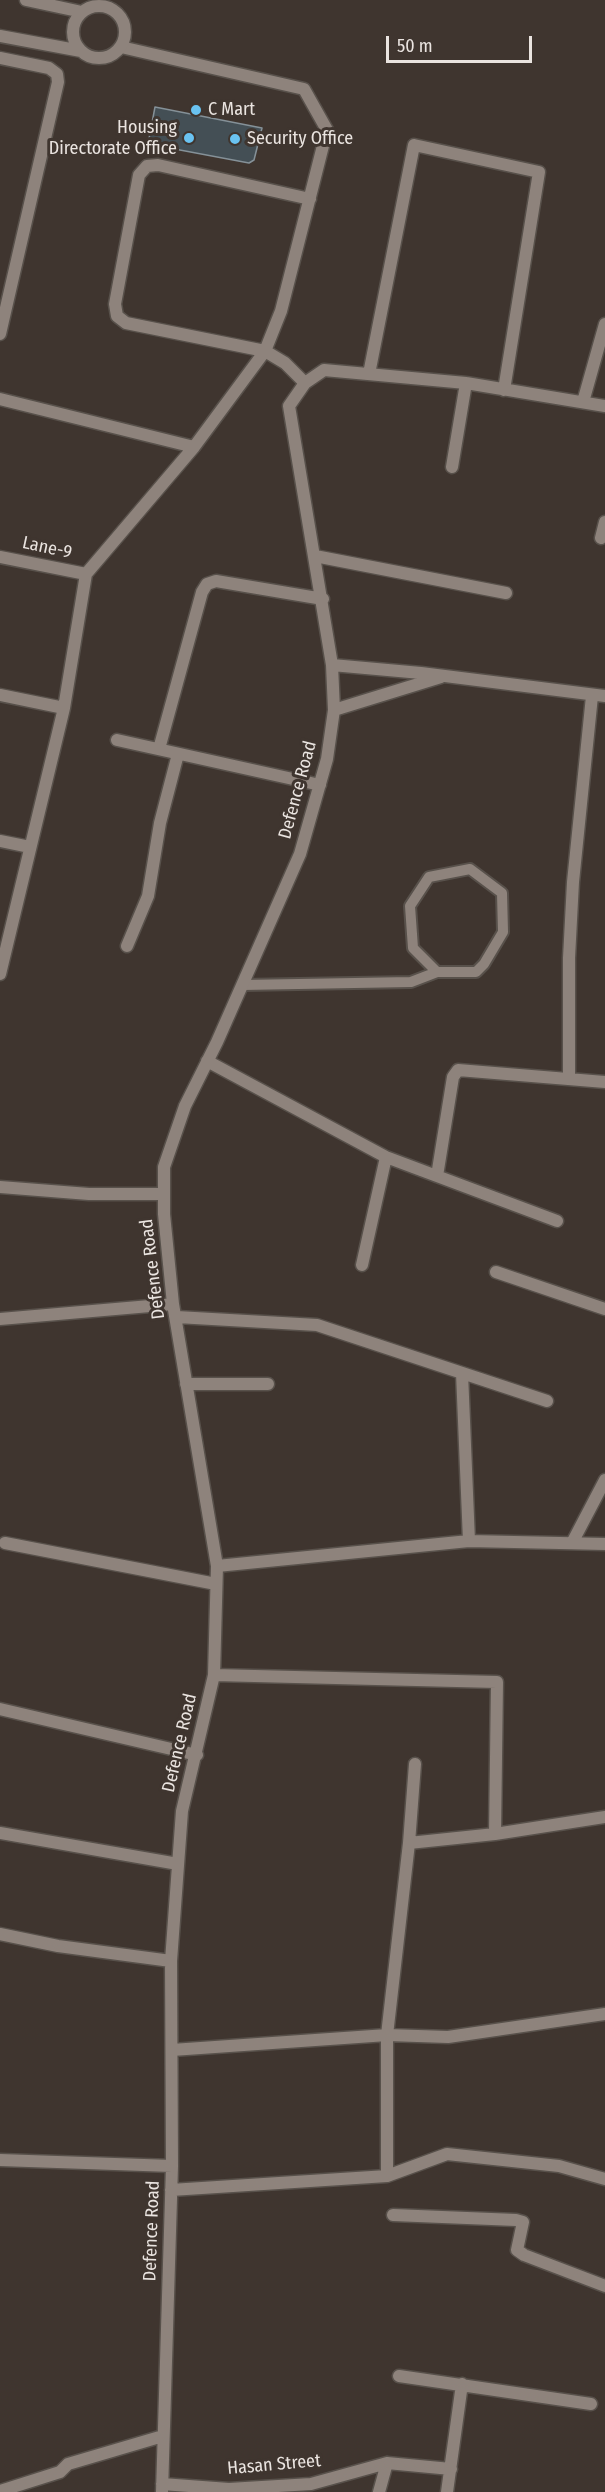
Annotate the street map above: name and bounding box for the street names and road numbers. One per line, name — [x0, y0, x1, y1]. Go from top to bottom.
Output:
street label: Lane-9 — [20, 532, 74, 564]
street label: Defence Road — [275, 738, 321, 842]
street label: Defence Road — [136, 1218, 170, 1320]
street label: Defence Road — [158, 1691, 202, 1795]
street label: Defence Road — [139, 2180, 165, 2282]
street label: Hasan Street — [226, 2450, 322, 2480]

